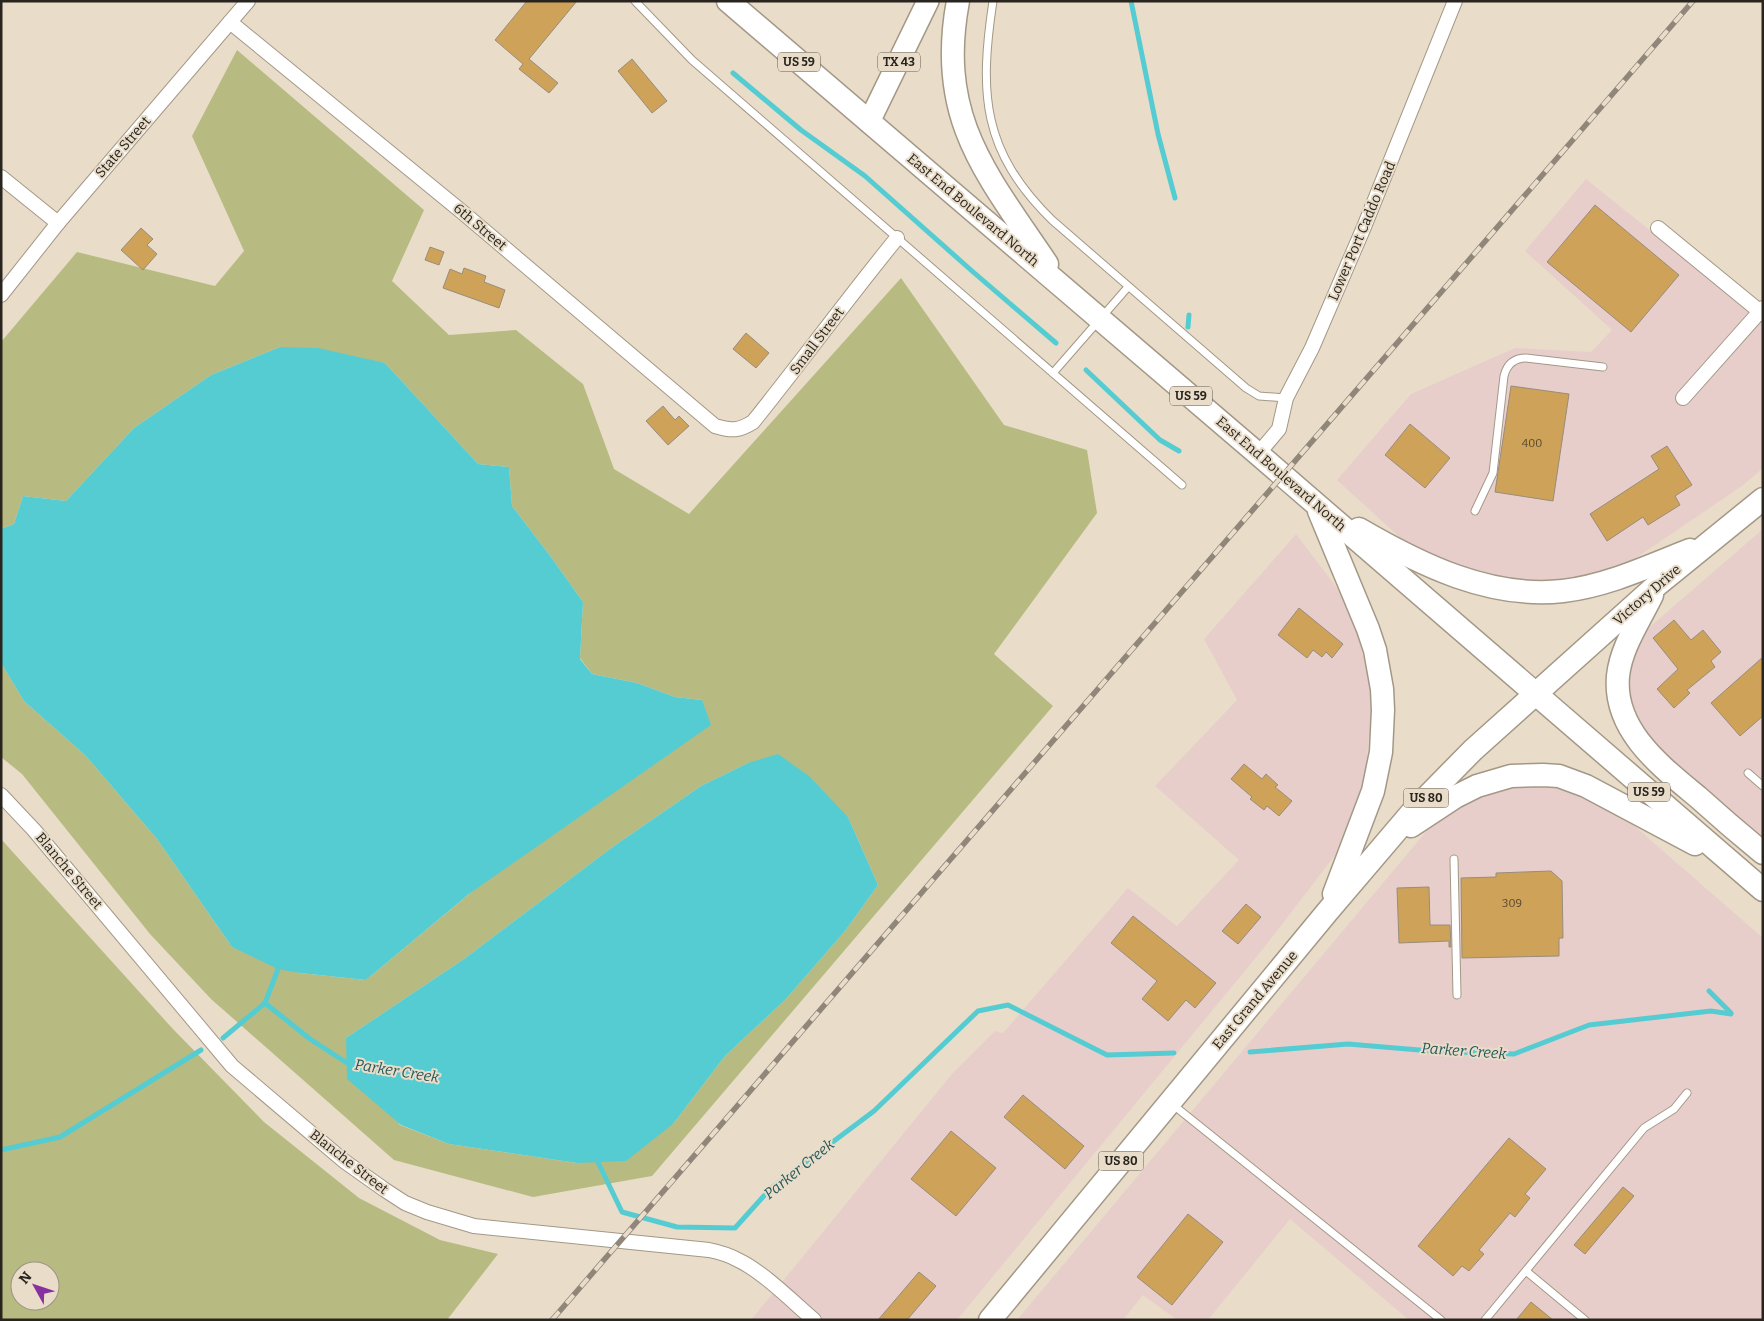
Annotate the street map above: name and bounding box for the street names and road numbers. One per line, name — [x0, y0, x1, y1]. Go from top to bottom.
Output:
road number: US 59 — [778, 52, 820, 72]
road number: TX 43 — [878, 52, 920, 72]
street label: State Street — [92, 113, 154, 181]
street label: East End Boulevard North — [904, 150, 1043, 270]
street label: Lower Port Caddo Road — [1325, 159, 1399, 303]
street label: 6th Street — [450, 200, 510, 254]
street label: Small Street — [786, 304, 848, 378]
road number: US 59 — [1170, 386, 1212, 406]
street label: East End Boulevard North — [1213, 413, 1350, 535]
street label: Victory Drive — [1610, 561, 1684, 629]
road number: US 59 — [1628, 782, 1670, 802]
road number: US 80 — [1404, 788, 1448, 808]
street label: Blanche Street — [32, 829, 106, 913]
street label: East Grand Avenue — [1209, 947, 1301, 1053]
street label: Blanche Street — [306, 1126, 392, 1198]
road number: US 80 — [1098, 1152, 1144, 1170]

